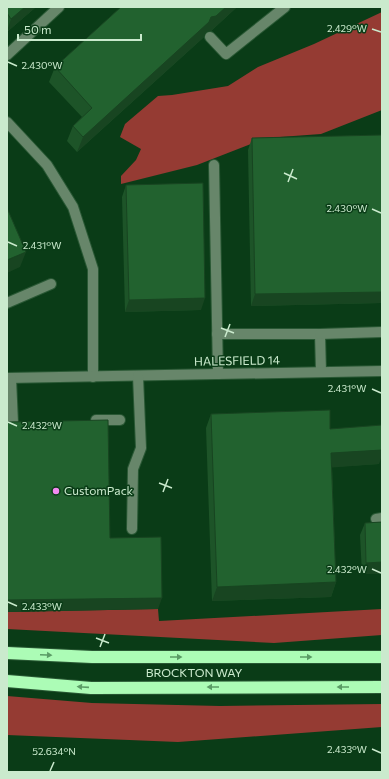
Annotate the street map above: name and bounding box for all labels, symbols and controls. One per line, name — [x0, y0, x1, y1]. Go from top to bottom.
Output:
scale bar — [18, 16, 141, 42]
text: 50 m — [24, 22, 52, 36]
text: 2.429°W — [327, 22, 367, 34]
text: 2.430°W — [22, 59, 62, 71]
text: 2.430°W — [327, 202, 367, 214]
text: 2.431°W — [23, 239, 61, 251]
street label: HALESFIELD 14 — [194, 352, 280, 368]
text: 2.431°W — [328, 382, 366, 394]
text: 2.432°W — [22, 419, 62, 431]
place label: CustomPack — [64, 483, 134, 497]
marker: CustomPack — [51, 486, 61, 496]
text: 2.432°W — [327, 563, 367, 575]
text: 2.433°W — [22, 600, 62, 612]
one-way arrow — [40, 651, 52, 658]
one-way arrow — [170, 654, 183, 660]
one-way arrow — [300, 654, 313, 660]
street label: BROCKTON WAY — [146, 665, 242, 679]
one-way arrow — [77, 684, 89, 691]
one-way arrow — [206, 684, 219, 690]
one-way arrow — [336, 684, 349, 690]
text: 2.433°W — [327, 743, 367, 755]
text: 52.634°N — [32, 745, 76, 757]

